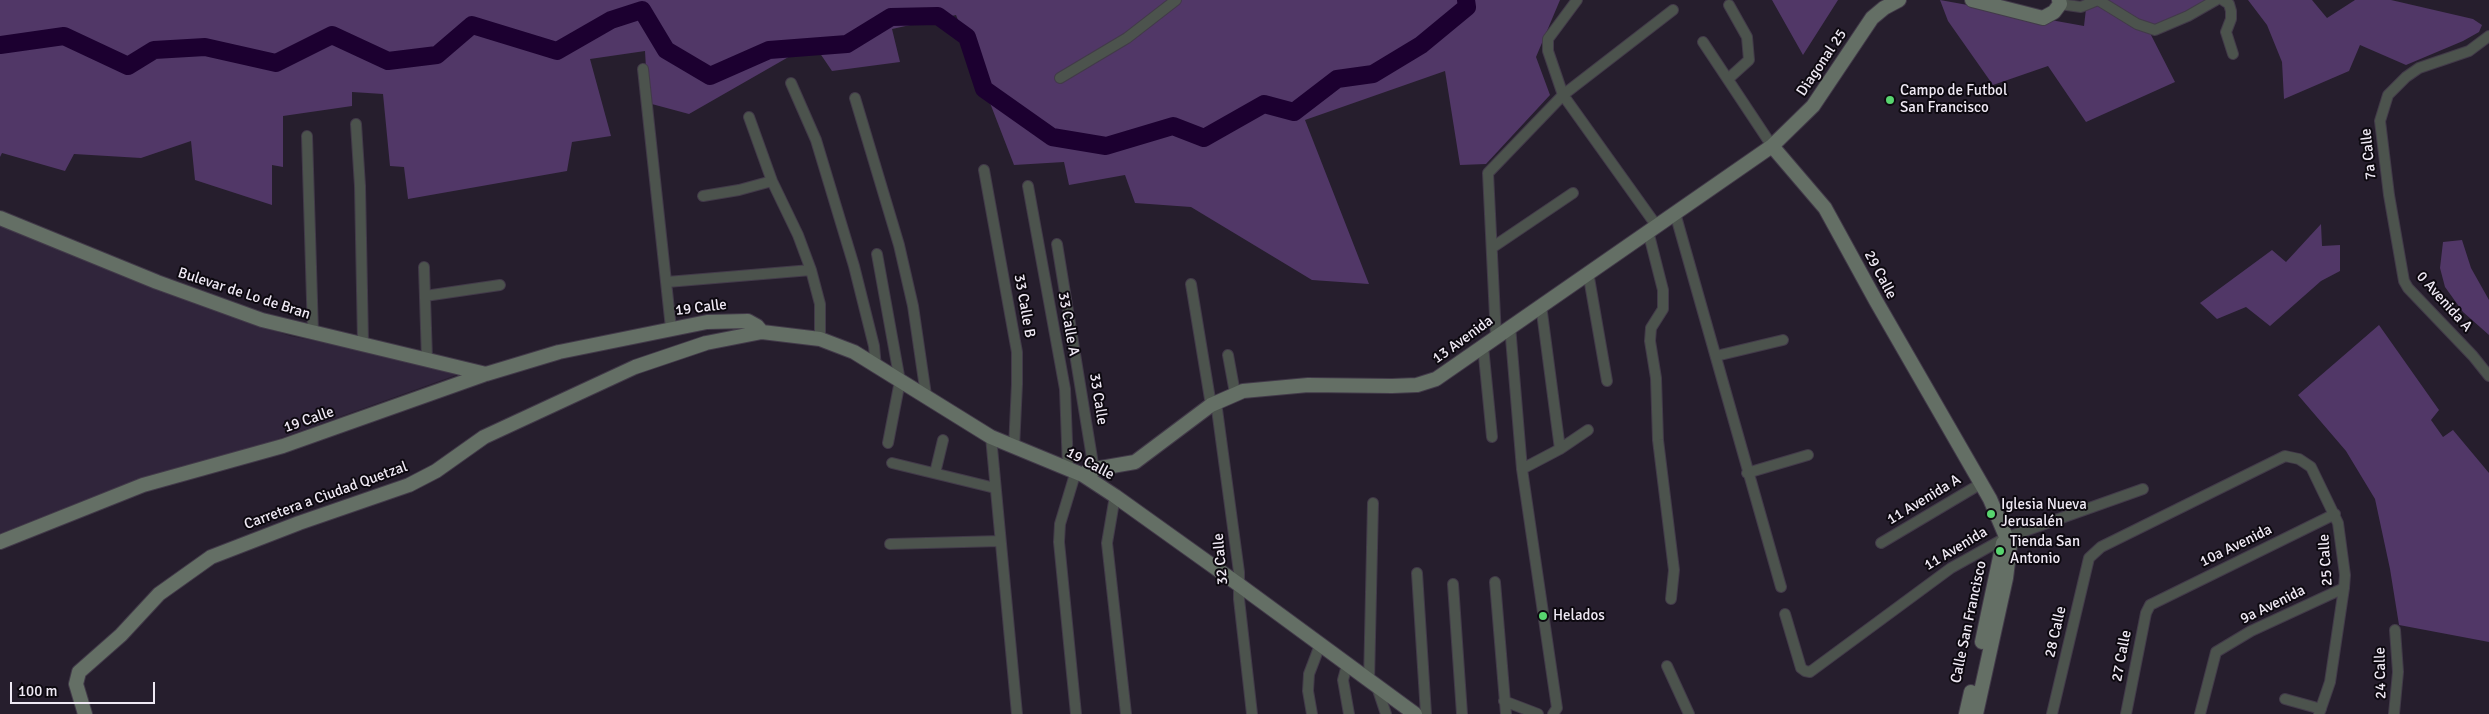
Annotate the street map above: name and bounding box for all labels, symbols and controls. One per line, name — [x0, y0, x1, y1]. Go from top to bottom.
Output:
street label: Diagonal 25 — [1793, 26, 1851, 100]
place label: Campo de Futbol San Francisco — [1900, 82, 2007, 117]
marker: Campo de Futbol San Francisco — [1884, 94, 1896, 106]
street label: 7a Calle — [2357, 127, 2381, 181]
street label: 29 Calle — [1860, 248, 1900, 302]
street label: Bulevar de Lo de Bran — [176, 264, 312, 324]
street label: 0 Avenida A — [2412, 268, 2476, 336]
street label: 33 Calle B — [1010, 273, 1038, 339]
street label: 33 Calle A — [1054, 291, 1082, 357]
street label: 19 Calle — [674, 296, 728, 320]
street label: 13 Avenida — [1429, 312, 1497, 368]
street label: 33 Calle — [1085, 372, 1111, 426]
street label: 19 Calle — [281, 403, 337, 437]
street label: 19 Calle — [1063, 444, 1117, 484]
street label: Carretera a Ciudad Quetzal — [242, 458, 410, 534]
street label: 11 Avenida A — [1884, 471, 1964, 529]
place label: Iglesia Nueva Jerusalén — [2001, 496, 2087, 531]
marker: Iglesia Nueva Jerusalén — [1985, 508, 1997, 520]
street label: 10a Avenida — [2197, 521, 2275, 571]
street label: 11 Avenida — [1921, 523, 1991, 575]
street label: 32 Calle — [1210, 532, 1232, 586]
place label: Tienda San Antonio — [2010, 533, 2080, 568]
street label: 25 Calle — [2315, 533, 2337, 587]
marker: Tienda San Antonio — [1994, 545, 2006, 557]
street label: Calle San Francisco — [1947, 559, 1991, 685]
street label: 9a Avenida — [2238, 582, 2308, 628]
street label: 28 Calle — [2041, 605, 2071, 659]
place label: Helados — [1553, 607, 1605, 625]
marker: Helados — [1537, 610, 1549, 622]
street label: 27 Calle — [2108, 629, 2136, 683]
street label: 24 Calle — [2372, 647, 2390, 699]
scale bar — [12, 672, 158, 704]
text: 100 m — [18, 682, 58, 700]

